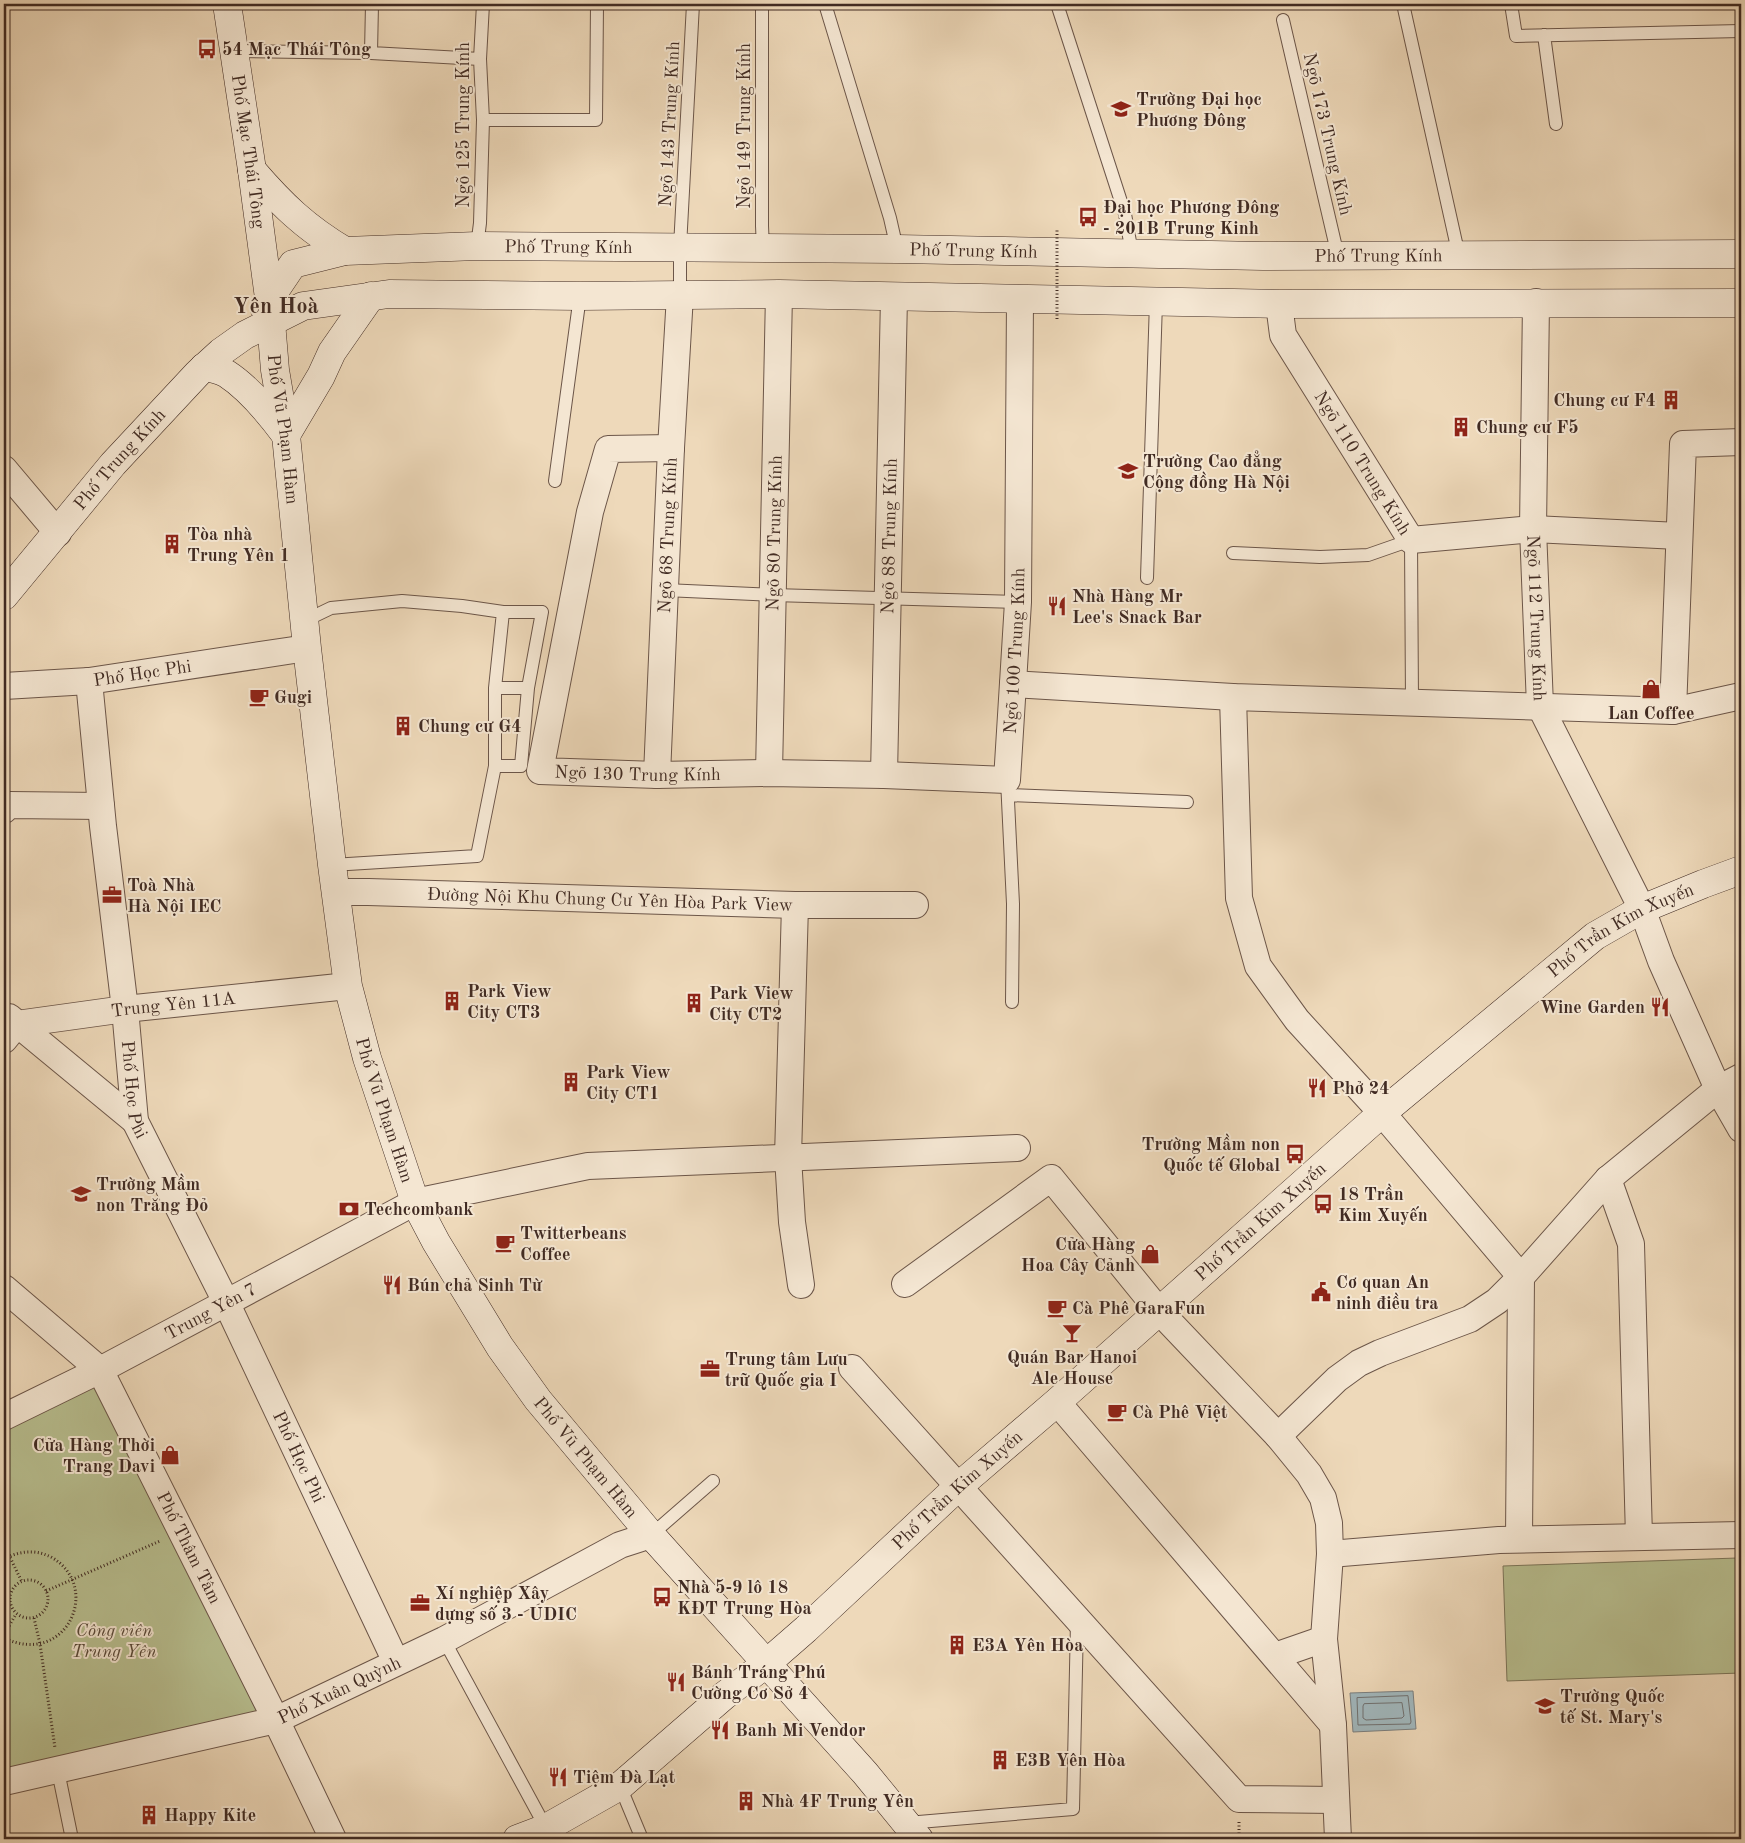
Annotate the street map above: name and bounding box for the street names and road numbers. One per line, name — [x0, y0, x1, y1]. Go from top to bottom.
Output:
street label: Ngõ 143 Trung Kính — [657, 40, 683, 208]
street label: Ngõ 125 Trung Kính — [455, 42, 473, 208]
street label: Ngõ 149 Trung Kính — [736, 43, 754, 209]
street label: Ngõ 173 Trung Kính — [1300, 51, 1355, 217]
street label: Phố Mạc Thái Tông — [228, 73, 268, 230]
street label: Phố Trung Kính — [504, 237, 633, 257]
street label: Phố Trung Kính — [909, 241, 1038, 262]
street label: Phố Trung Kính — [1314, 247, 1443, 266]
street label: Phố Vũ Phạm Hàm — [264, 353, 301, 505]
street label: Ngõ 110 Trung Kính — [1310, 388, 1414, 539]
street label: Phố Trung Kính — [71, 406, 170, 514]
street label: Ngõ 80 Trung Kính — [764, 455, 786, 611]
street label: Ngõ 68 Trung Kính — [656, 457, 681, 614]
street label: Ngõ 88 Trung Kính — [879, 458, 901, 614]
street label: Ngõ 112 Trung Kính — [1523, 534, 1548, 702]
street label: Ngõ 100 Trung Kính — [1002, 567, 1028, 734]
street label: Phố Học Phi — [92, 658, 193, 690]
street label: Ngõ 130 Trung Kính — [554, 763, 721, 785]
street label: Phố Trần Kim Xuyến — [1544, 881, 1697, 981]
street label: Đường Nội Khu Chung Cư Yên Hòa Park View — [427, 886, 793, 915]
street label: Trung Yên 11A — [110, 990, 237, 1021]
street label: Phố Vũ Phạm Hàm — [352, 1036, 416, 1185]
street label: Phố Học Phi — [118, 1040, 150, 1142]
street label: Phố Trần Kim Xuyến — [1192, 1159, 1330, 1285]
street label: Trung Yên 7 — [162, 1280, 260, 1344]
street label: Phố Vũ Phạm Hàm — [530, 1394, 641, 1522]
street label: Phố Học Phi — [269, 1408, 327, 1506]
street label: Phố Trần Kim Xuyến — [889, 1428, 1027, 1553]
street label: Phố Thâm Tâm — [153, 1489, 224, 1607]
street label: Phố Xuân Quỳnh — [275, 1654, 404, 1728]

